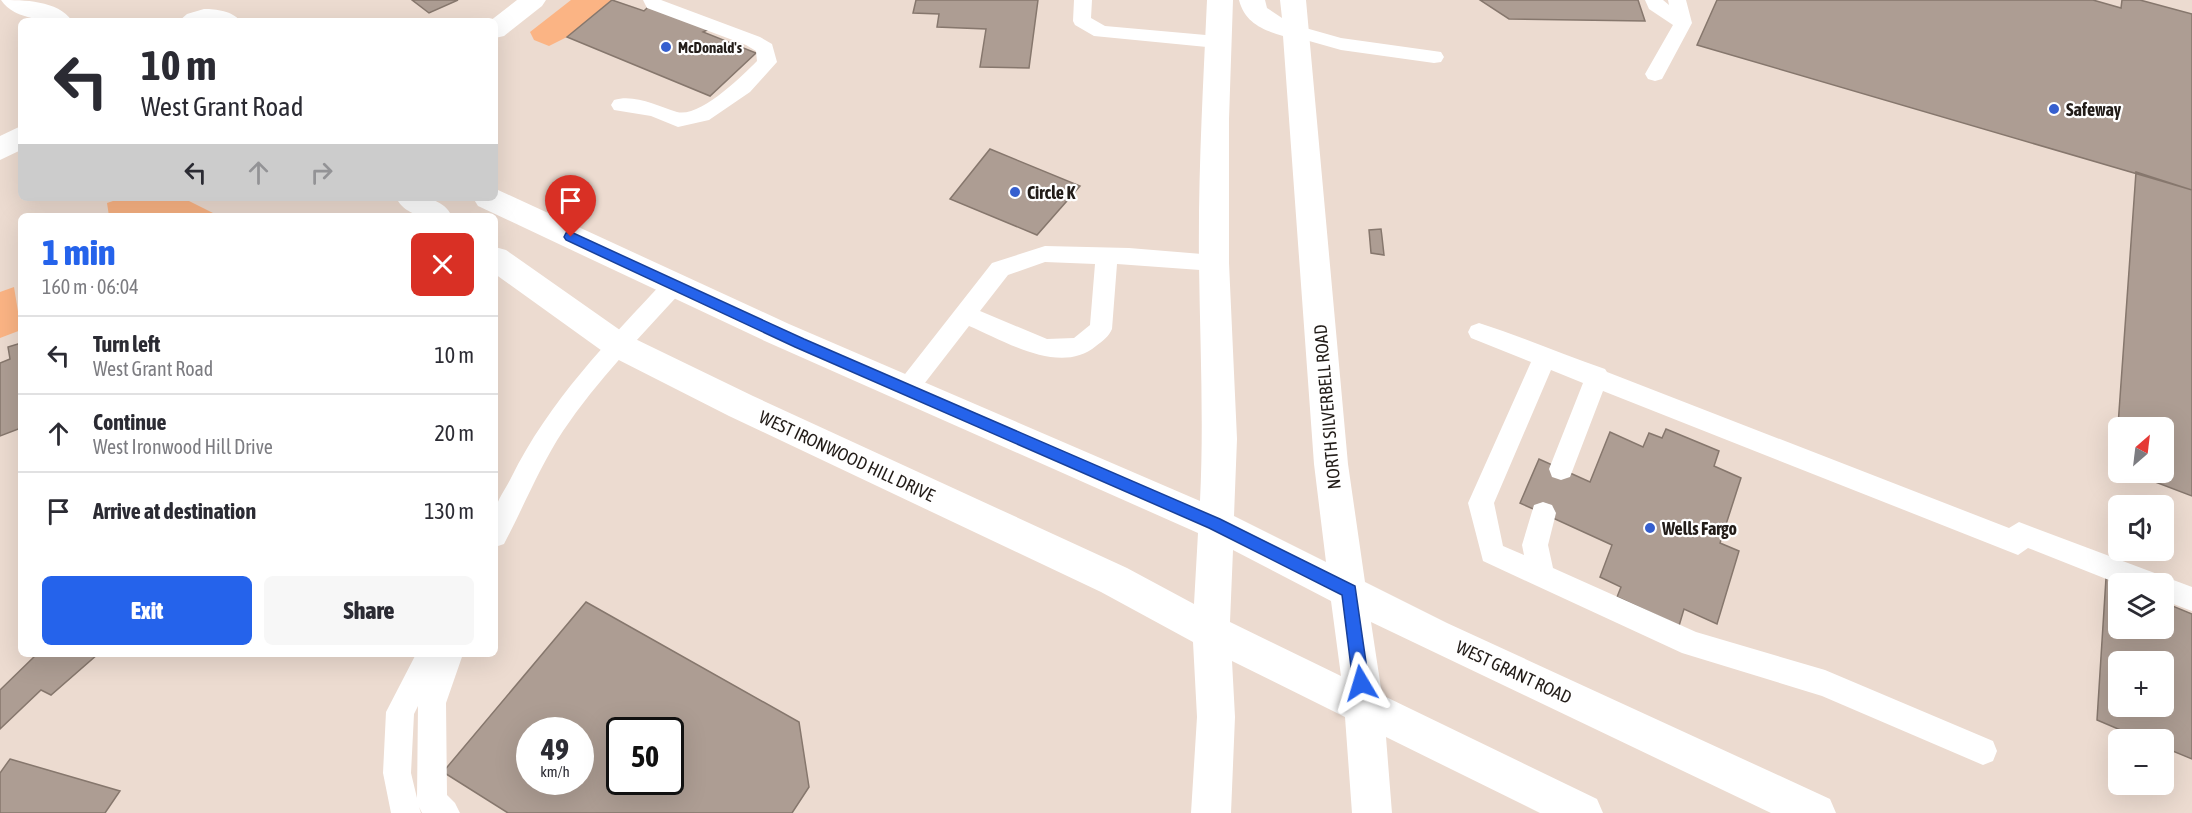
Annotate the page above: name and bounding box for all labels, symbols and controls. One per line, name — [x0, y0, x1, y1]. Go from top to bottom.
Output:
place label: McDonald's — [678, 39, 743, 56]
marker: McDonald's — [659, 40, 673, 54]
text: 10 m — [141, 41, 216, 89]
icon: left — [42, 42, 120, 120]
text: West Grant Road — [141, 91, 303, 122]
place label: Safeway — [2066, 99, 2122, 120]
marker: Safeway — [2047, 102, 2061, 116]
icon: left — [179, 156, 212, 189]
icon: ahead — [242, 156, 275, 189]
icon: right — [305, 156, 338, 189]
pin — [545, 175, 596, 237]
place label: Circle K — [1027, 182, 1075, 203]
icon: arrive — [554, 184, 587, 217]
marker: Circle K — [1008, 185, 1022, 199]
text: 1 min — [42, 231, 116, 273]
button: close — [411, 233, 474, 296]
text: 160 m · 06:04 — [42, 275, 139, 298]
street label: NORTH SILVERBELL ROAD — [1309, 324, 1345, 490]
text: Turn left — [93, 331, 160, 357]
icon: left — [42, 339, 75, 372]
text: 10 m — [434, 342, 474, 368]
text: West Grant Road — [93, 357, 213, 380]
street label: WEST IRONWOOD HILL DRIVE — [756, 406, 938, 506]
text: Continue — [93, 409, 167, 435]
icon: ahead — [42, 417, 75, 450]
north arrow — [2108, 417, 2174, 483]
map controls — [2108, 417, 2174, 795]
text: 20 m — [434, 420, 474, 446]
text: West Ironwood Hill Drive — [93, 435, 273, 458]
icon: arrive — [42, 495, 75, 528]
button: sound — [2108, 495, 2174, 561]
text: Arrive at destination — [93, 498, 256, 524]
text: 130 m — [424, 498, 474, 524]
place label: Wells Fargo — [1661, 518, 1737, 539]
marker: Wells Fargo — [1643, 521, 1657, 535]
button: layers — [2108, 573, 2174, 639]
button: Exit — [42, 576, 252, 645]
button: Share — [264, 576, 474, 645]
street label: WEST GRANT ROAD — [1453, 636, 1575, 708]
position arrow — [1329, 651, 1393, 715]
button: + — [2108, 651, 2174, 717]
speed limit sign: 50 — [606, 717, 684, 795]
button: − — [2108, 729, 2174, 795]
text: 49 — [541, 732, 569, 766]
text: km/h — [540, 763, 570, 780]

